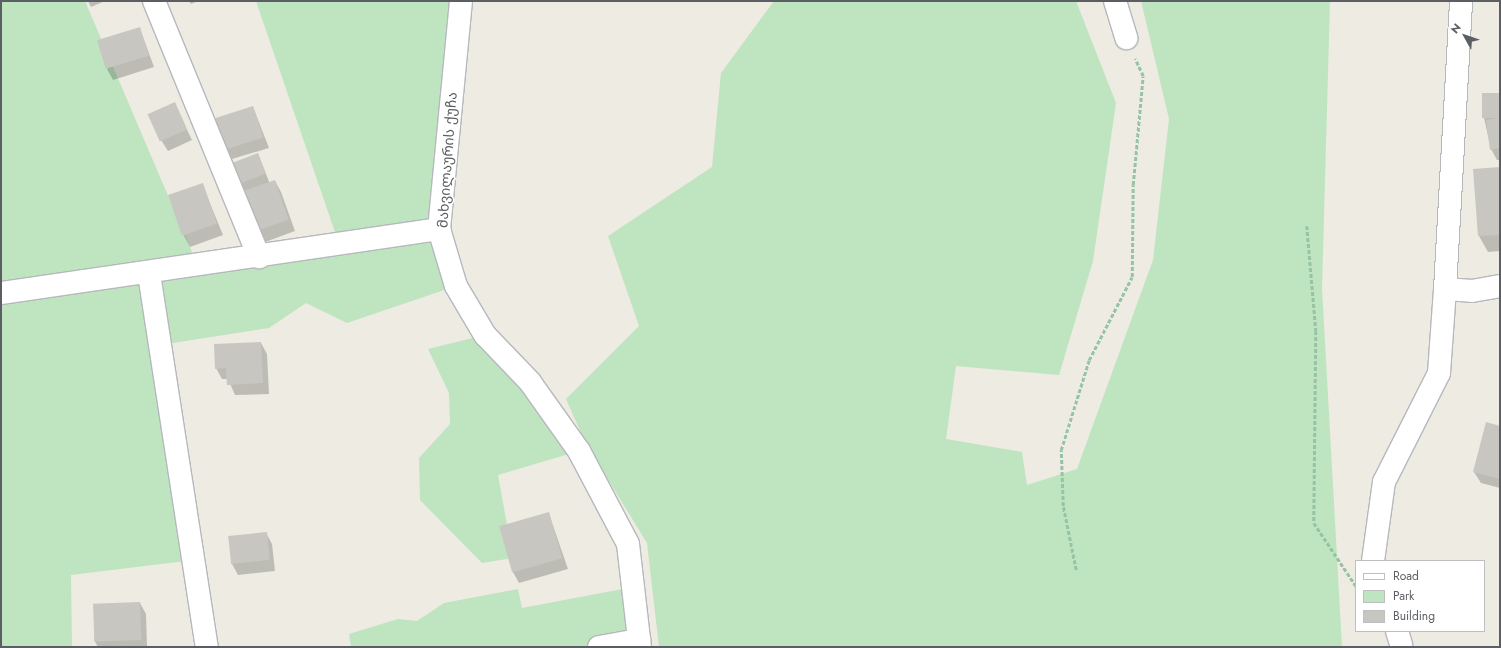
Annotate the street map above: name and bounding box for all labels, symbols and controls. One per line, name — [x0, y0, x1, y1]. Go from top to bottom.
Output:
north arrow — [1445, 16, 1485, 56]
text: N — [1447, 20, 1465, 37]
street label: მახვილაურის ქუჩა — [434, 91, 460, 229]
legend — [1355, 560, 1485, 632]
text: Road — [1393, 567, 1419, 585]
text: Park — [1393, 587, 1414, 605]
text: Building — [1393, 607, 1435, 625]

